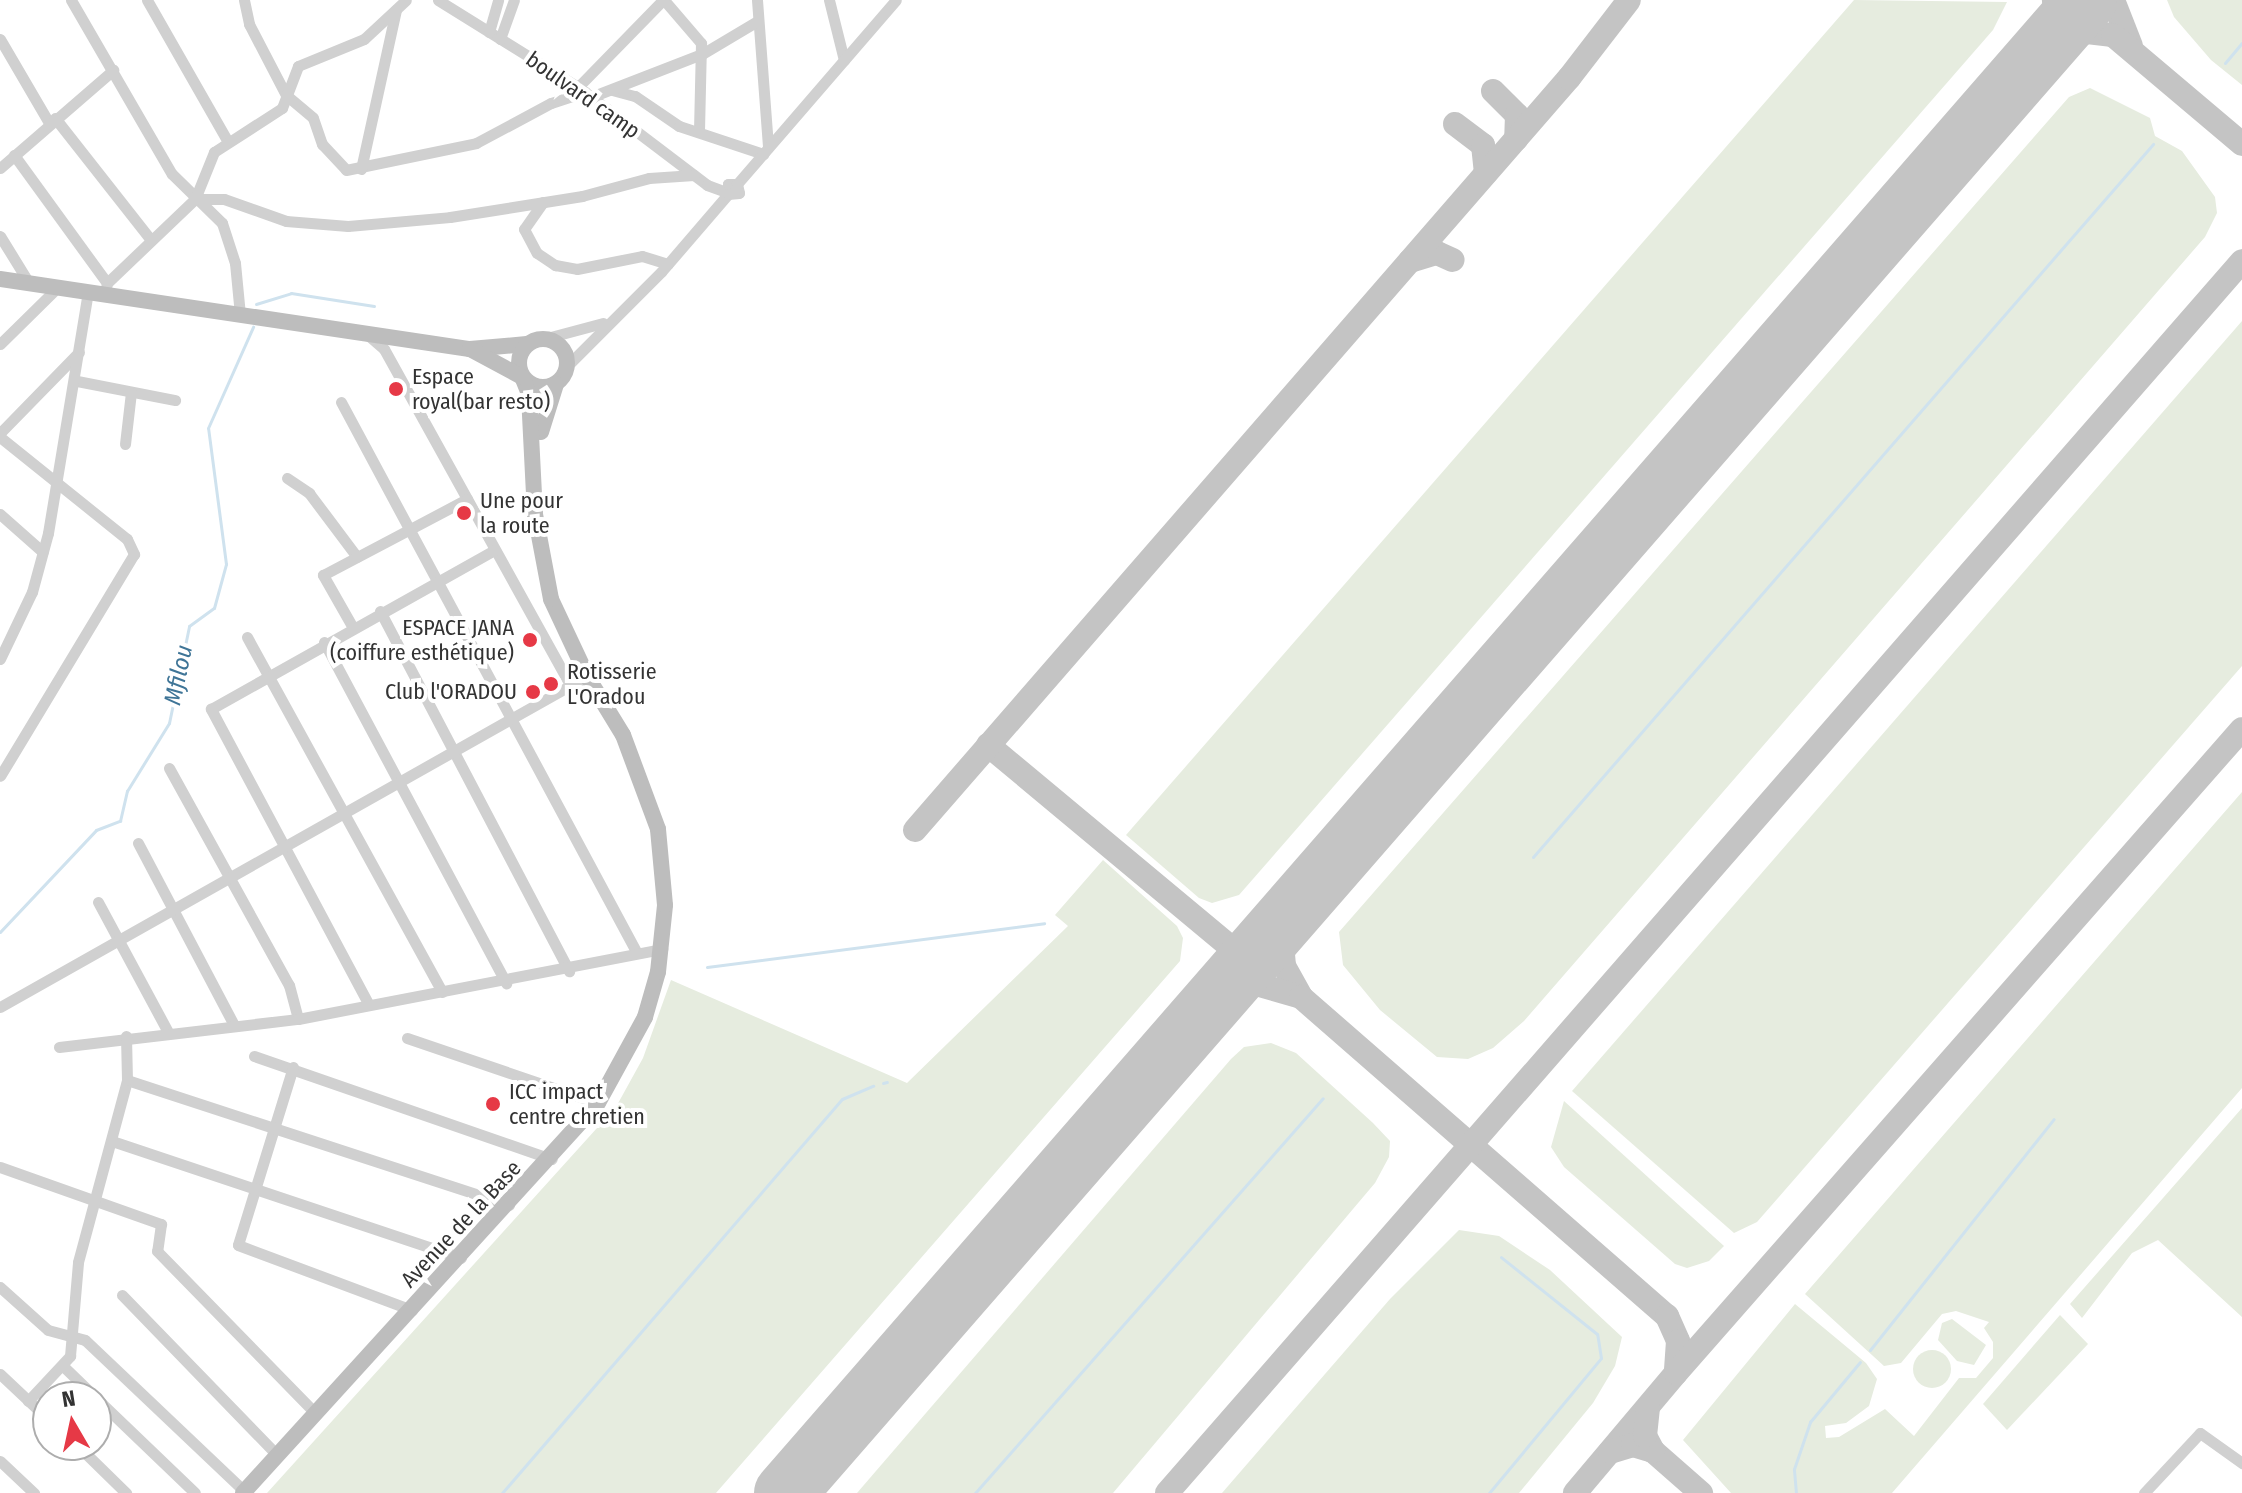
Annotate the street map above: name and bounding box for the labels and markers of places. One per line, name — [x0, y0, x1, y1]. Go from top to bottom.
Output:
place label: Espace royal(bar resto) — [412, 363, 550, 414]
marker: Espace royal(bar resto) — [387, 380, 405, 398]
place label: Une pour la route — [480, 487, 563, 538]
marker: Une pour la route — [455, 504, 473, 522]
place label: ESPACE JANA (coiffure esthétique) — [330, 614, 514, 666]
marker: ESPACE JANA (coiffure esthétique) — [521, 631, 539, 649]
place label: Rotisserie L'Oradou — [567, 658, 656, 710]
marker: Rotisserie L'Oradou — [542, 675, 560, 693]
place label: Club l'ORADOU — [385, 679, 517, 705]
marker: Club l'ORADOU — [524, 683, 542, 701]
place label: ICC impact centre chretien — [509, 1078, 645, 1130]
marker: ICC impact centre chretien — [484, 1095, 502, 1113]

